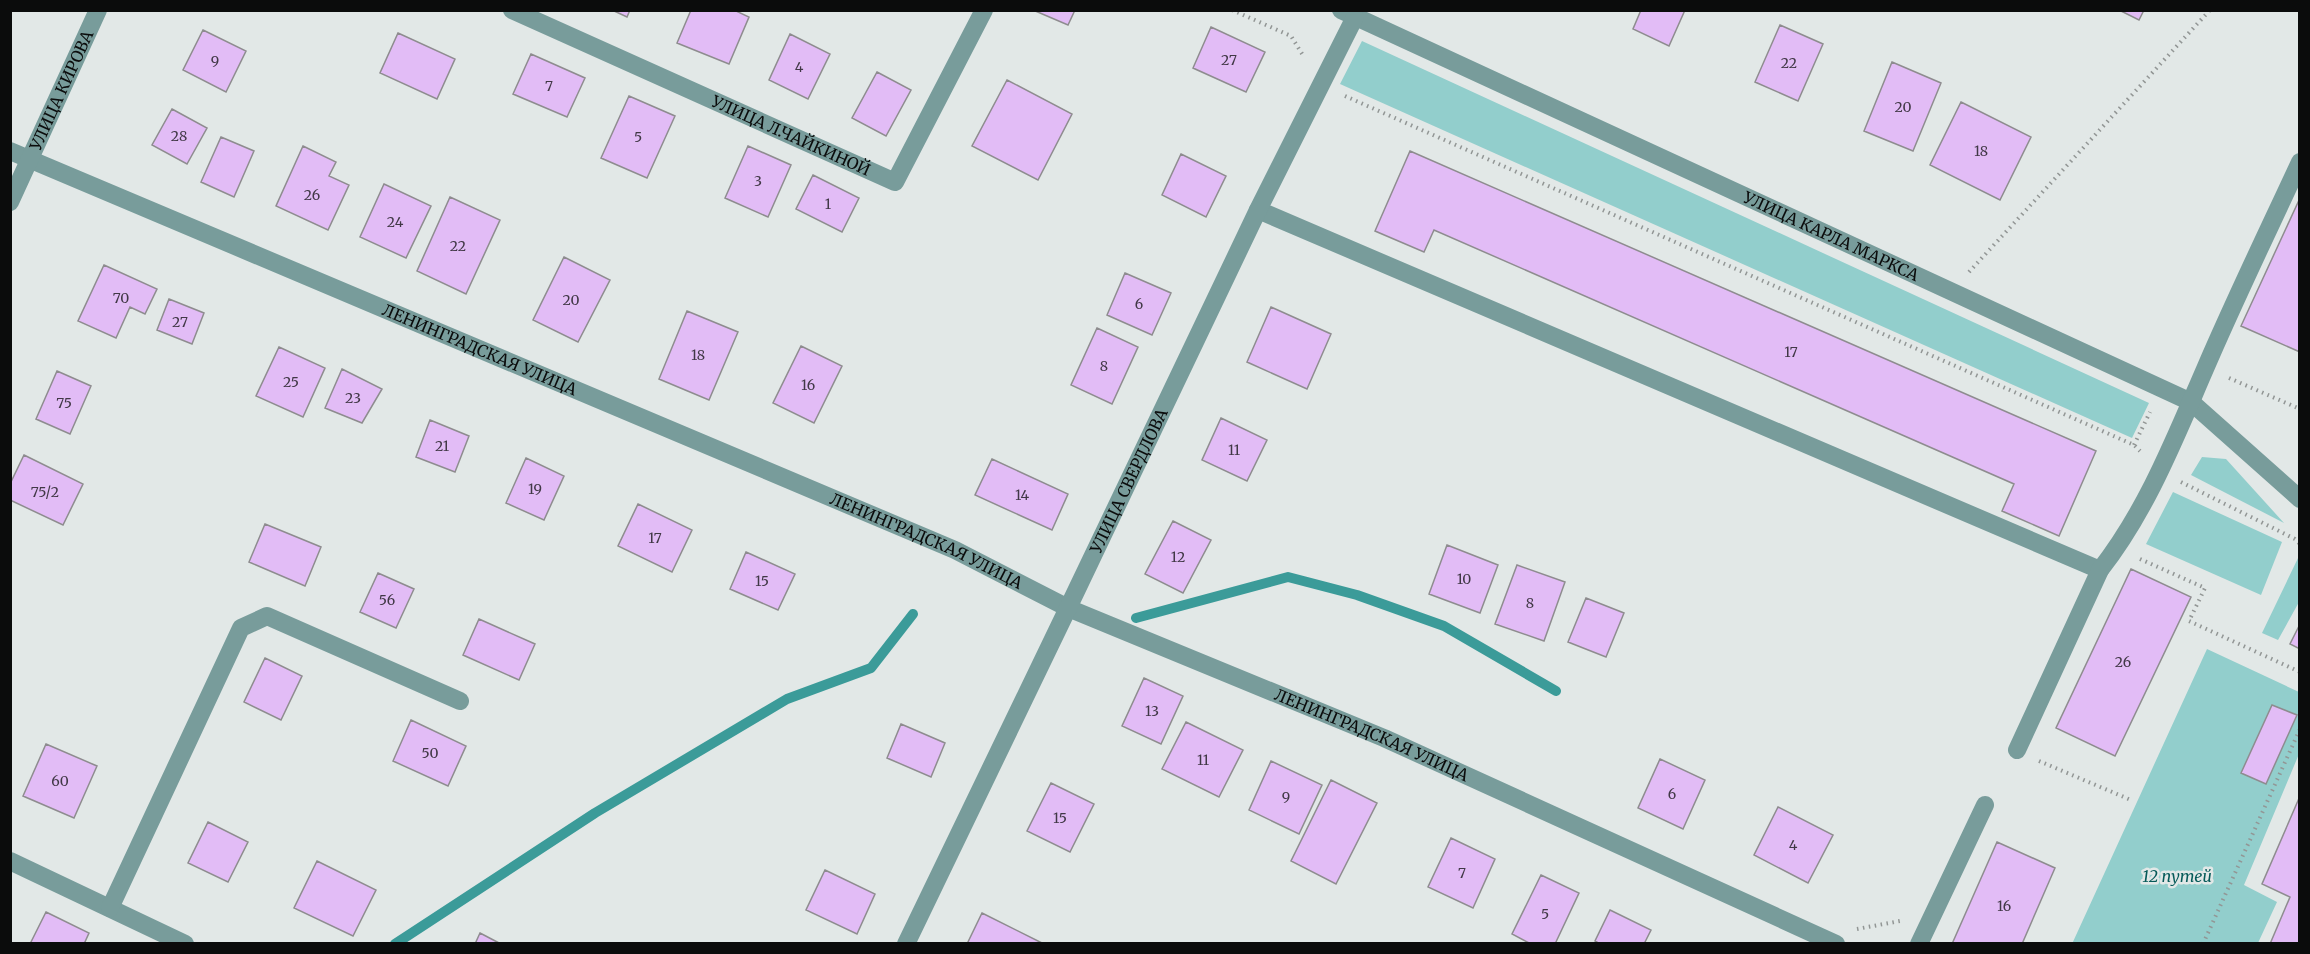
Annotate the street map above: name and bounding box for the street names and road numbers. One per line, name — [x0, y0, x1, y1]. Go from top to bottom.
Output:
street label: УЛИЦА КИРОВА — [25, 26, 98, 154]
street label: УЛИЦА Л.ЧАЙКИНОЙ — [708, 91, 874, 180]
street label: УЛИЦА КАРЛА МАРКСА — [1740, 187, 1923, 286]
street label: ЛЕНИНГРАДСКАЯ УЛИЦА — [380, 299, 581, 400]
street label: УЛИЦА СВЕРДЛОВА — [1085, 404, 1172, 557]
street label: ЛЕНИНГРАДСКАЯ УЛИЦА — [827, 488, 1027, 593]
street label: ЛЕНИНГРАДСКАЯ УЛИЦА — [1272, 684, 1473, 786]

